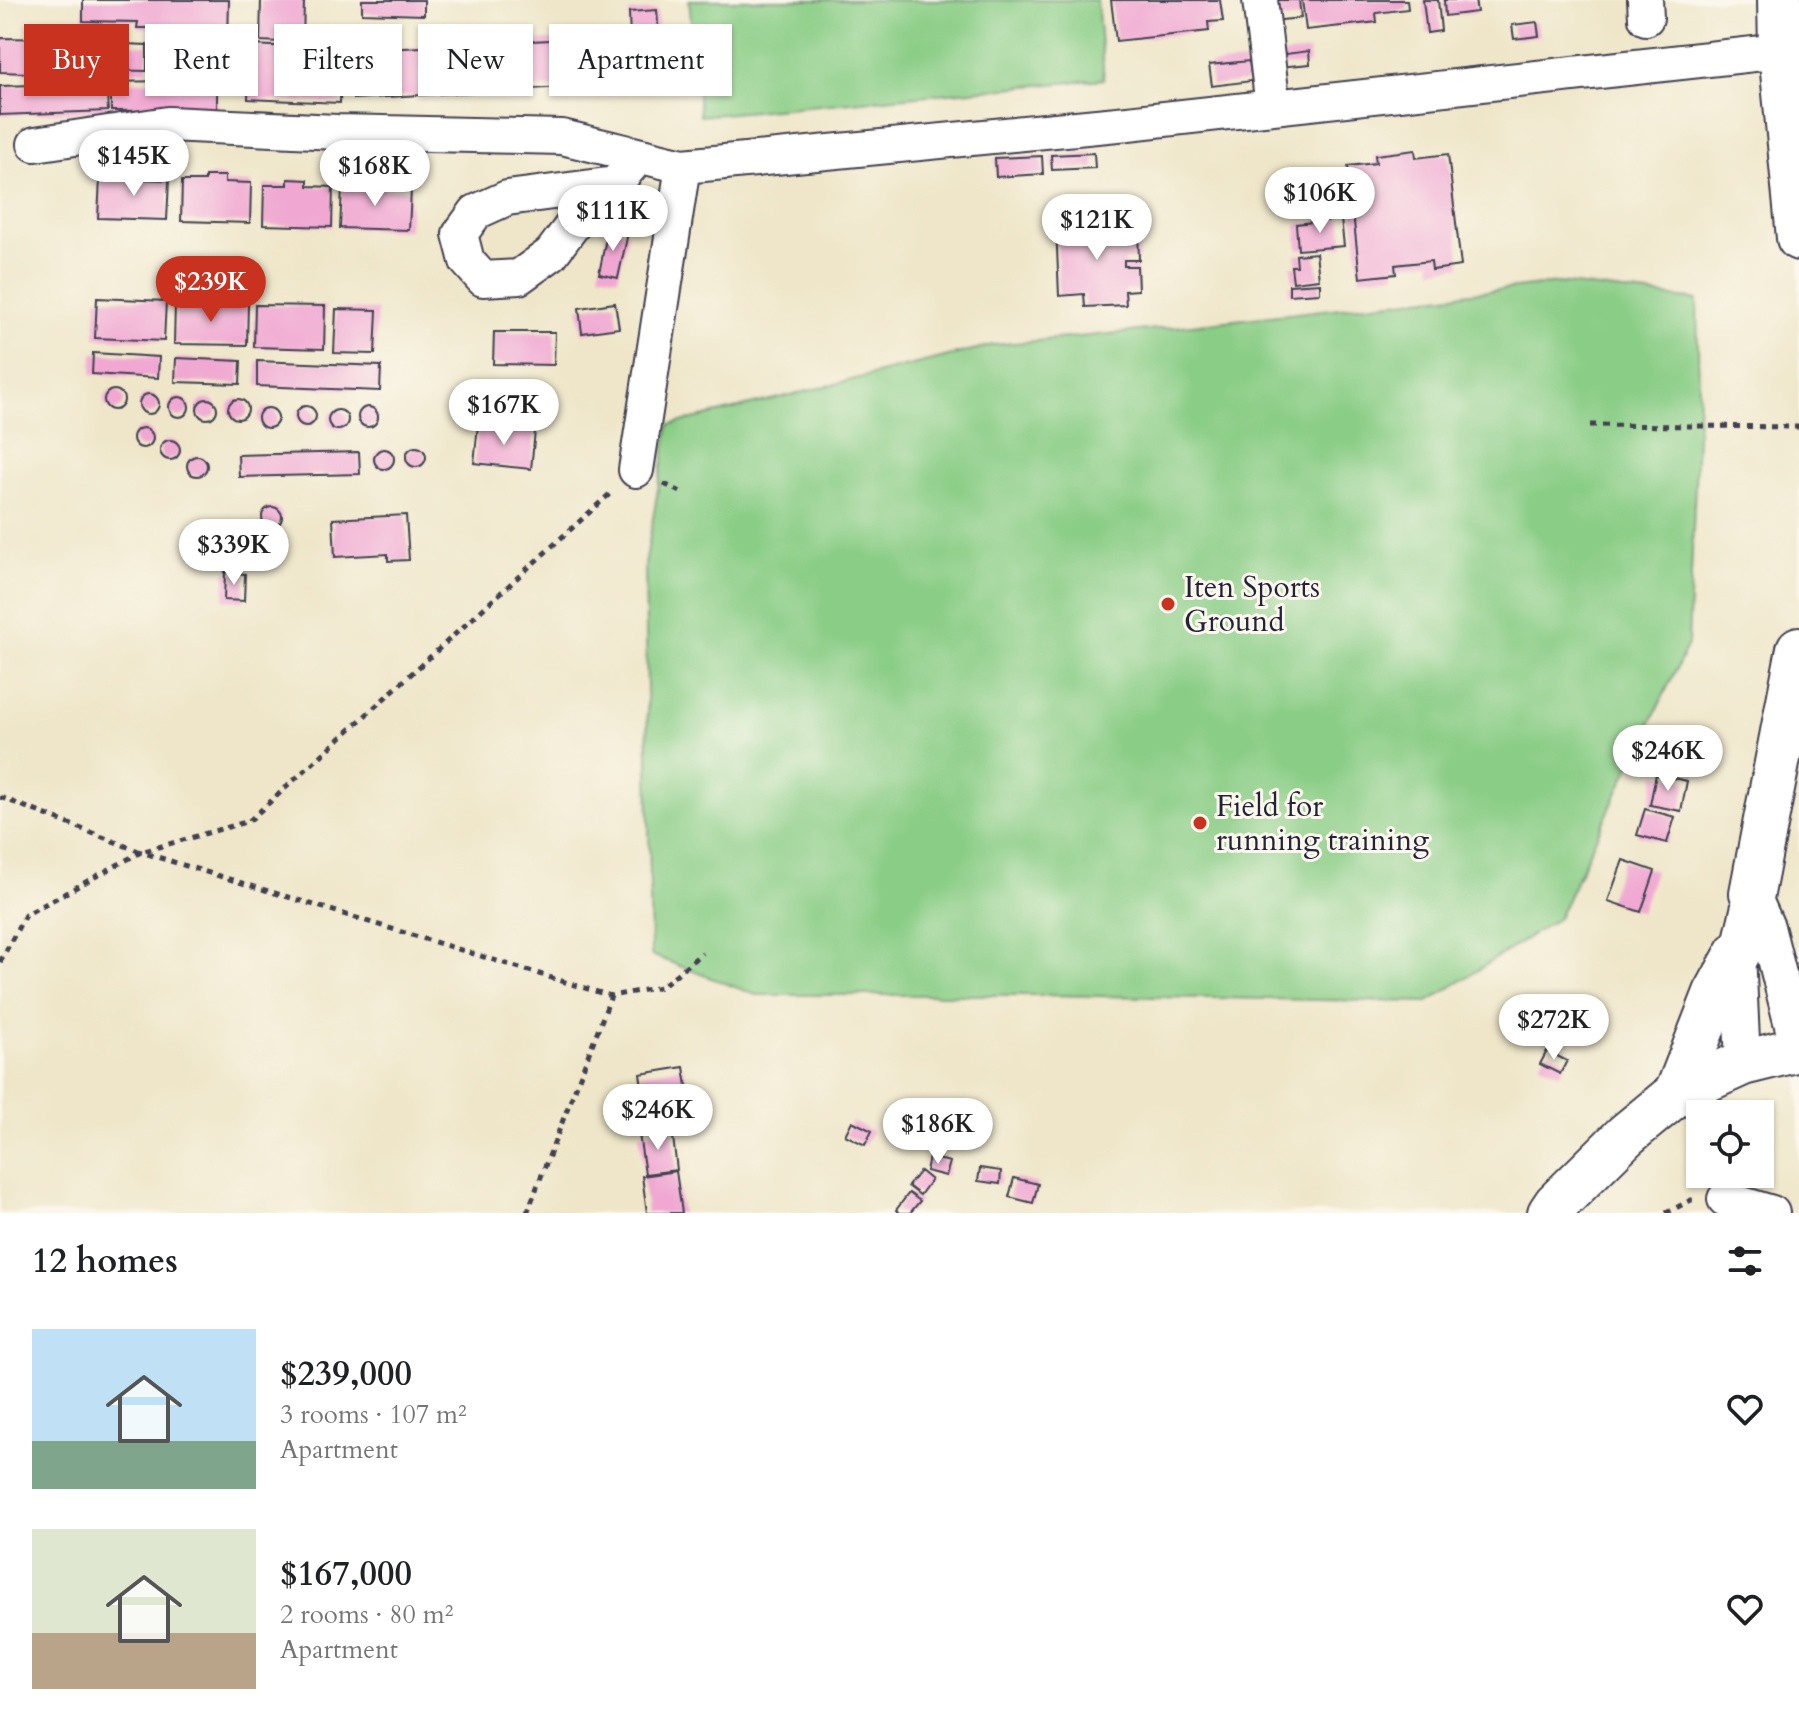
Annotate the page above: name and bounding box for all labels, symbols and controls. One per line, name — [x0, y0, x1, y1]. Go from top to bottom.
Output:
chip: Buy — [24, 24, 129, 96]
chip: Rent — [145, 24, 258, 96]
chip: Filters — [274, 24, 402, 96]
chip: New — [418, 24, 533, 96]
chip: Apartment — [549, 24, 732, 96]
pin: $145K — [78, 130, 190, 198]
text: $145K — [97, 138, 171, 173]
pin: $168K — [319, 140, 431, 208]
text: $168K — [338, 148, 412, 183]
pin: $106K — [1264, 167, 1376, 235]
text: $106K — [1283, 175, 1357, 210]
pin: $111K — [557, 185, 669, 253]
text: $111K — [576, 193, 650, 228]
pin: $121K — [1041, 194, 1153, 262]
text: $121K — [1060, 202, 1134, 237]
pin: $239K — [155, 256, 267, 324]
text: $239K — [174, 264, 248, 299]
pin: $167K — [448, 379, 560, 447]
text: $167K — [467, 387, 541, 422]
pin: $339K — [178, 519, 290, 587]
text: $339K — [197, 527, 271, 562]
place label: Iten Sports Ground — [1184, 567, 1320, 642]
marker: Iten Sports Ground — [1159, 595, 1177, 613]
pin: $246K — [1612, 725, 1724, 793]
text: $246K — [1631, 733, 1705, 768]
place label: Field for running training — [1216, 786, 1429, 861]
marker: Field for running training — [1191, 814, 1209, 832]
pin: $272K — [1498, 994, 1610, 1062]
text: $272K — [1517, 1002, 1591, 1037]
pin: $246K — [602, 1084, 714, 1152]
text: $246K — [621, 1092, 695, 1127]
pin: $186K — [882, 1098, 994, 1166]
map controls — [1686, 1100, 1774, 1188]
button: locate — [1686, 1100, 1774, 1188]
text: $186K — [901, 1106, 975, 1141]
text: 12 homes — [32, 1238, 178, 1284]
icon: filters — [1723, 1239, 1767, 1283]
text: $239,000 — [280, 1351, 412, 1397]
icon: home — [96, 1361, 192, 1457]
icon: heart — [1723, 1387, 1767, 1431]
text: 3 rooms · 107 m² — [280, 1397, 467, 1432]
text: Apartment — [280, 1432, 398, 1467]
text: $167,000 — [280, 1551, 412, 1597]
icon: home — [96, 1561, 192, 1657]
icon: heart — [1723, 1587, 1767, 1631]
text: 2 rooms · 80 m² — [280, 1597, 453, 1632]
text: Apartment — [280, 1632, 398, 1667]

